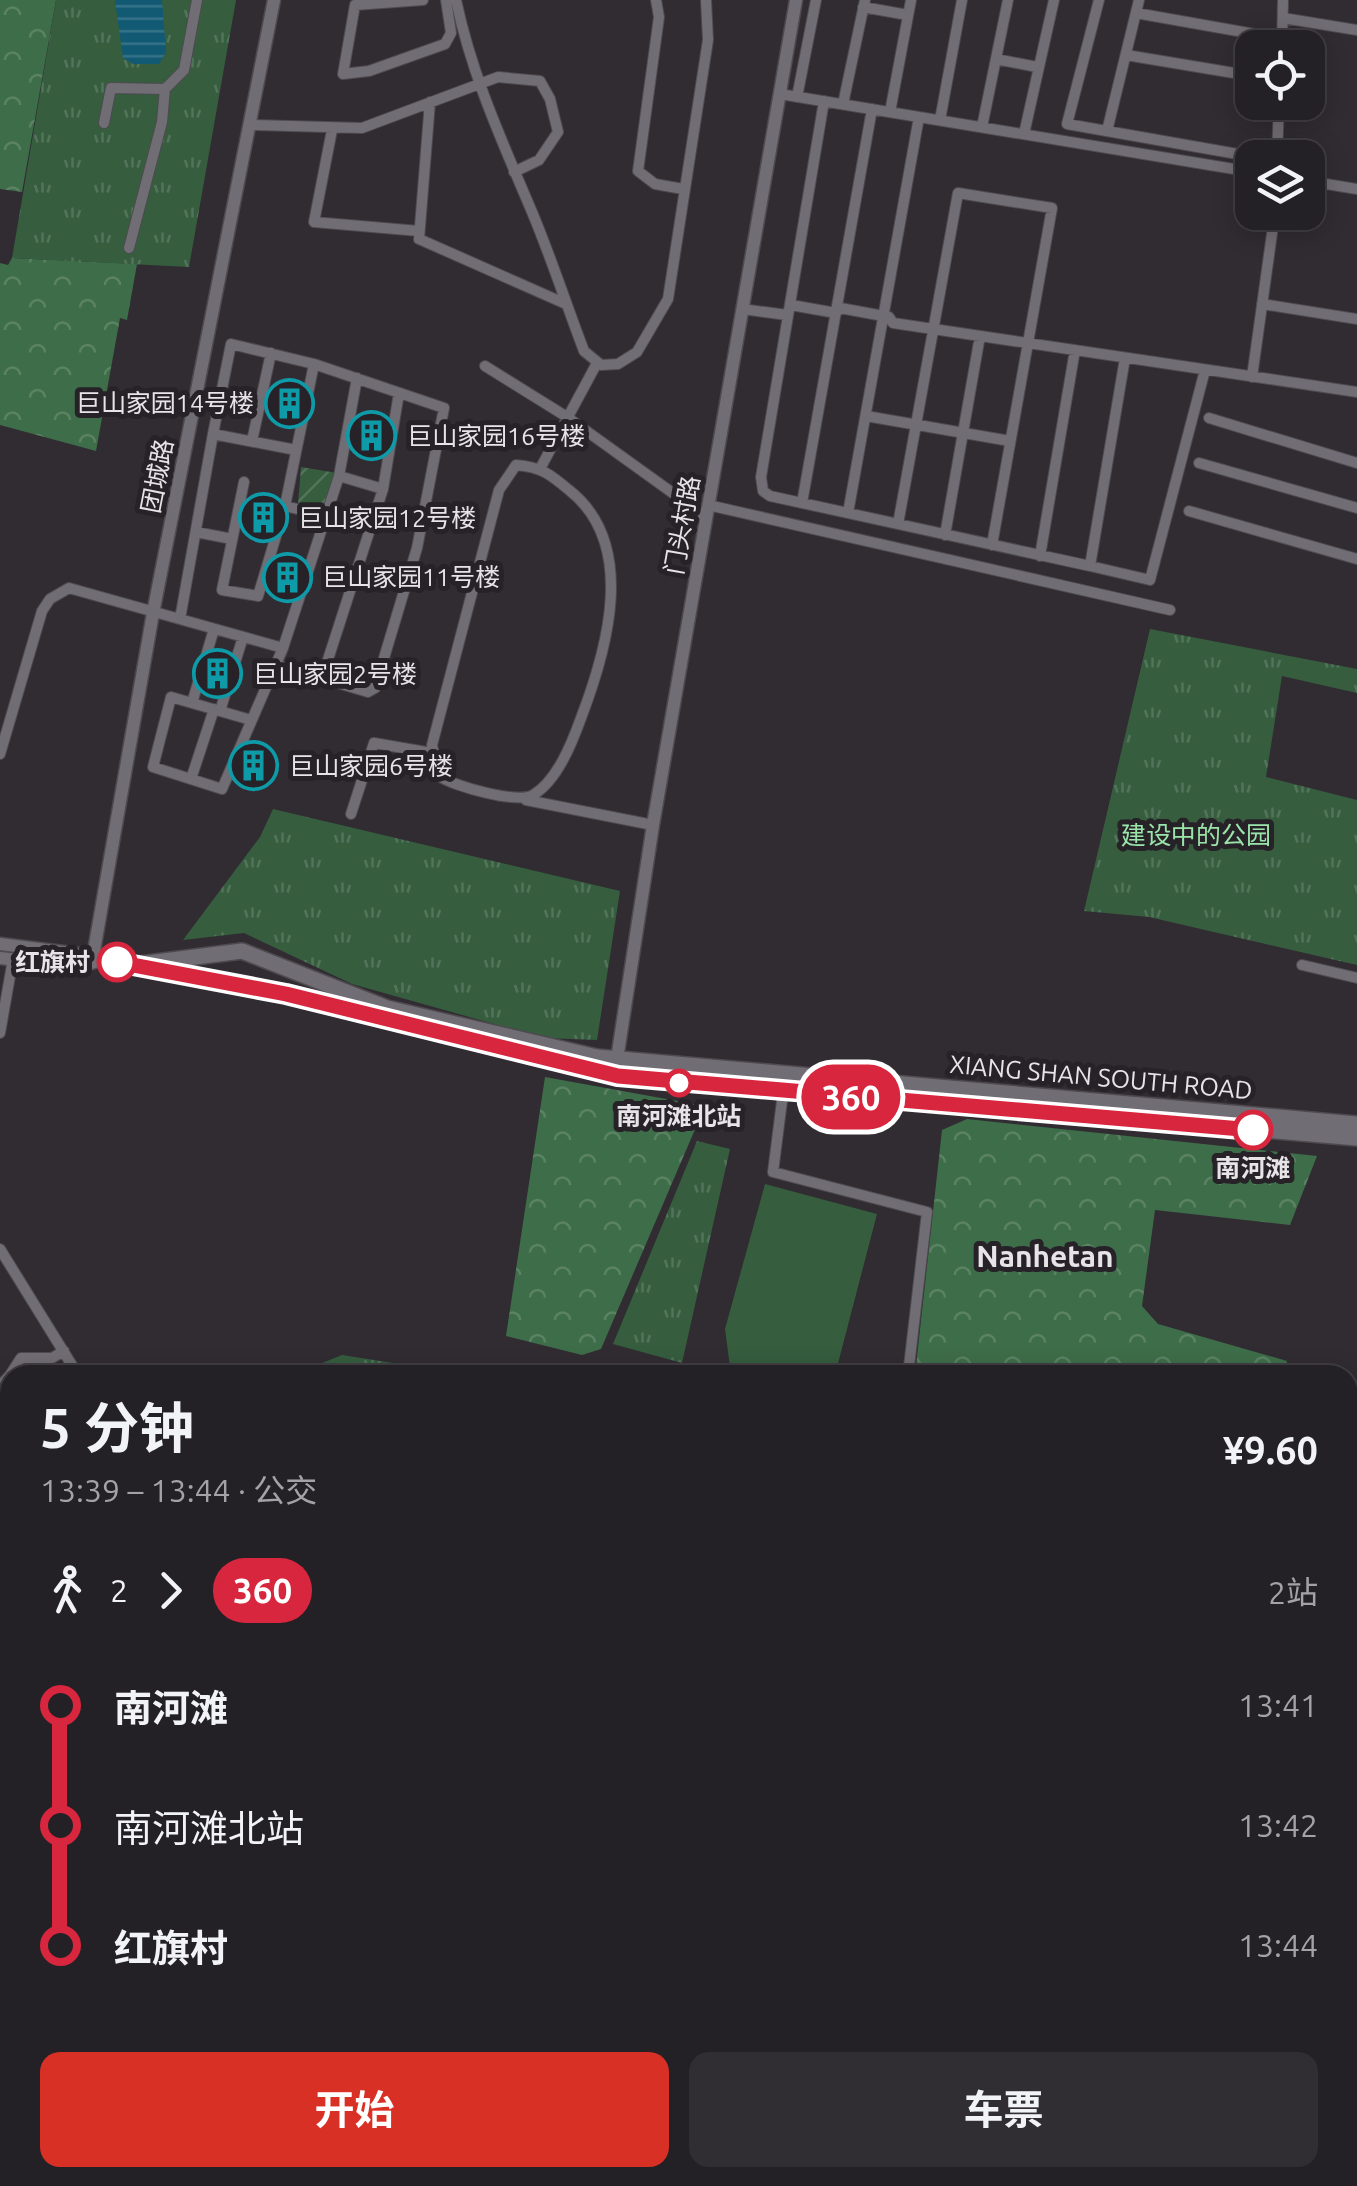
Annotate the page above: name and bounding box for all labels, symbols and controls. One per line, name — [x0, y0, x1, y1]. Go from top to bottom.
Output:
map controls — [1235, 30, 1325, 230]
button: locate — [1235, 30, 1325, 120]
button: layers — [1235, 140, 1325, 230]
building icon: 巨山家园14号楼 — [263, 377, 315, 429]
place label: 巨山家园14号楼 — [76, 389, 254, 417]
building icon: 巨山家园16号楼 — [346, 410, 398, 462]
place label: 巨山家园16号楼 — [407, 422, 585, 450]
street label: 团城路 — [136, 437, 178, 515]
street label: 门头村路 — [660, 473, 704, 577]
building icon: 巨山家园12号楼 — [237, 492, 289, 544]
place label: 巨山家园12号楼 — [298, 504, 476, 532]
building icon: 巨山家园11号楼 — [261, 551, 313, 603]
place label: 巨山家园11号楼 — [322, 563, 500, 591]
building icon: 巨山家园2号楼 — [192, 648, 244, 700]
place label: 巨山家园2号楼 — [253, 660, 417, 688]
building icon: 巨山家园6号楼 — [228, 740, 280, 792]
place label: 巨山家园6号楼 — [289, 752, 453, 780]
park label: 建设中的公园 — [1121, 821, 1271, 849]
marker: 红旗村 — [98, 943, 136, 981]
place label: 红旗村 — [15, 948, 90, 976]
street label: XIANG SHAN SOUTH ROAD — [948, 1050, 1254, 1104]
line badge: 360 — [794, 1064, 908, 1130]
marker: 南河滩北站 — [666, 1070, 692, 1096]
text: 360 — [821, 1077, 881, 1117]
place label: 南河滩北站 — [616, 1102, 742, 1130]
marker: 南河滩 — [1234, 1111, 1272, 1149]
place label: 南河滩 — [1215, 1154, 1291, 1182]
district label: Nanhetan — [976, 1239, 1114, 1273]
text: 5 分钟 — [40, 1397, 194, 1458]
text: ¥9.60 — [1223, 1429, 1318, 1471]
text: 13:39 – 13:44 · 公交 — [40, 1472, 317, 1508]
icon: walk — [40, 1563, 95, 1618]
icon: forward — [143, 1563, 198, 1618]
text: 360 — [233, 1570, 292, 1610]
text: 2 — [110, 1572, 128, 1608]
text: 2站 — [1268, 1574, 1318, 1610]
text: 南河滩 — [114, 1687, 228, 1729]
text: 13:41 — [1238, 1687, 1318, 1723]
text: 南河滩北站 — [114, 1807, 304, 1849]
text: 13:42 — [1238, 1807, 1318, 1843]
text: 红旗村 — [114, 1927, 228, 1969]
text: 13:44 — [1238, 1927, 1318, 1963]
button: 开始 — [40, 2052, 669, 2167]
button: 车票 — [689, 2052, 1318, 2167]

